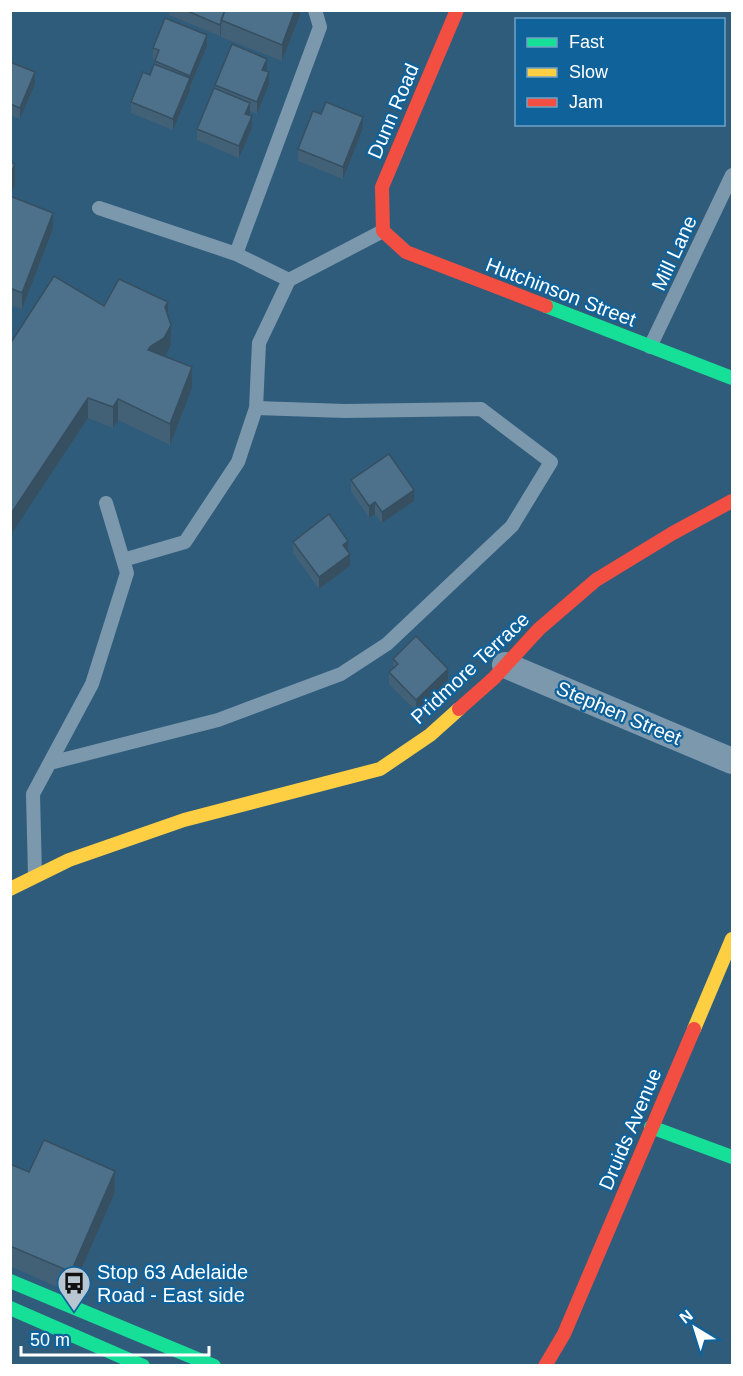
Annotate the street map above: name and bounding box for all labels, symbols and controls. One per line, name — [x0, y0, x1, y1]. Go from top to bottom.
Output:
legend — [515, 18, 725, 126]
text: Fast — [569, 32, 604, 52]
street label: Dunn Road — [363, 60, 423, 162]
text: Slow — [569, 62, 609, 82]
text: Jam — [569, 92, 603, 112]
street label: Mill Lane — [647, 212, 701, 294]
street label: Hutchinson Street — [483, 253, 640, 331]
street label: Pridmore Terrace — [407, 608, 533, 728]
street label: Stephen Street — [553, 677, 685, 749]
street label: Druids Avenue — [595, 1065, 665, 1193]
place label: Stop 63 Adelaide Road - East side — [97, 1261, 248, 1306]
bus stop icon: Stop 63 Adelaide Road - East side — [56, 1265, 92, 1312]
north arrow — [665, 1298, 725, 1358]
text: N — [676, 1306, 696, 1327]
scale bar — [21, 1319, 208, 1357]
text: 50 m — [30, 1330, 70, 1350]

